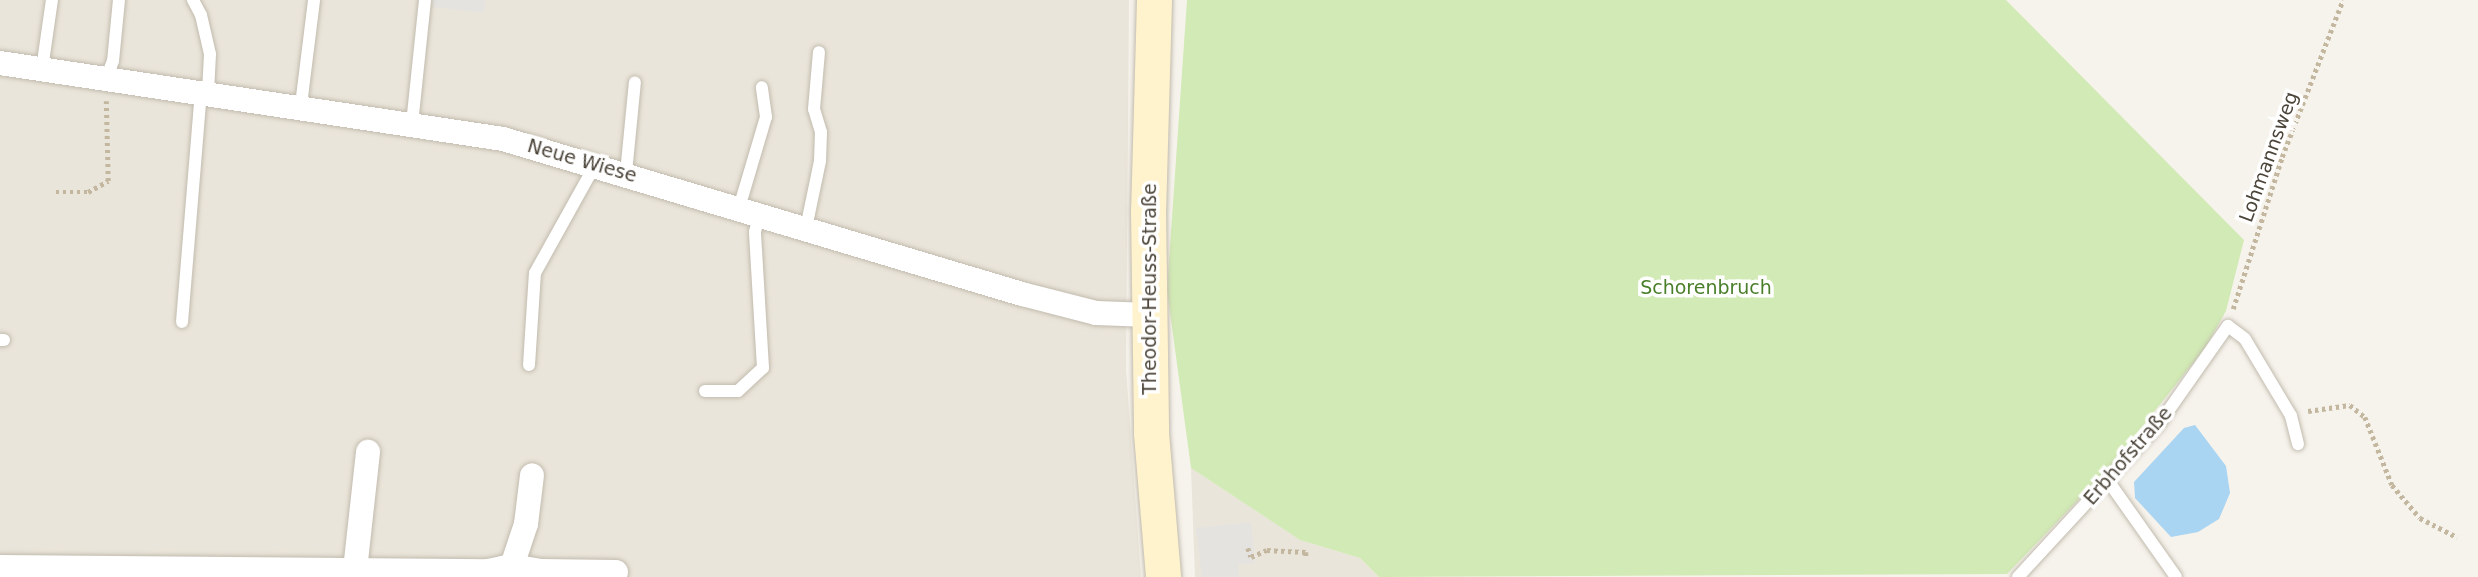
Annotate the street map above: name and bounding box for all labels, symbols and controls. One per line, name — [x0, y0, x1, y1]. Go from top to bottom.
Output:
street label: Lohmannsweg — [2235, 89, 2303, 225]
street label: Neue Wiese — [525, 135, 639, 187]
street label: Theodor-Heuss-Straße — [1139, 183, 1161, 395]
park label: Schorenbruch — [1640, 277, 1772, 299]
street label: Erbhofstraße — [2079, 402, 2177, 510]

